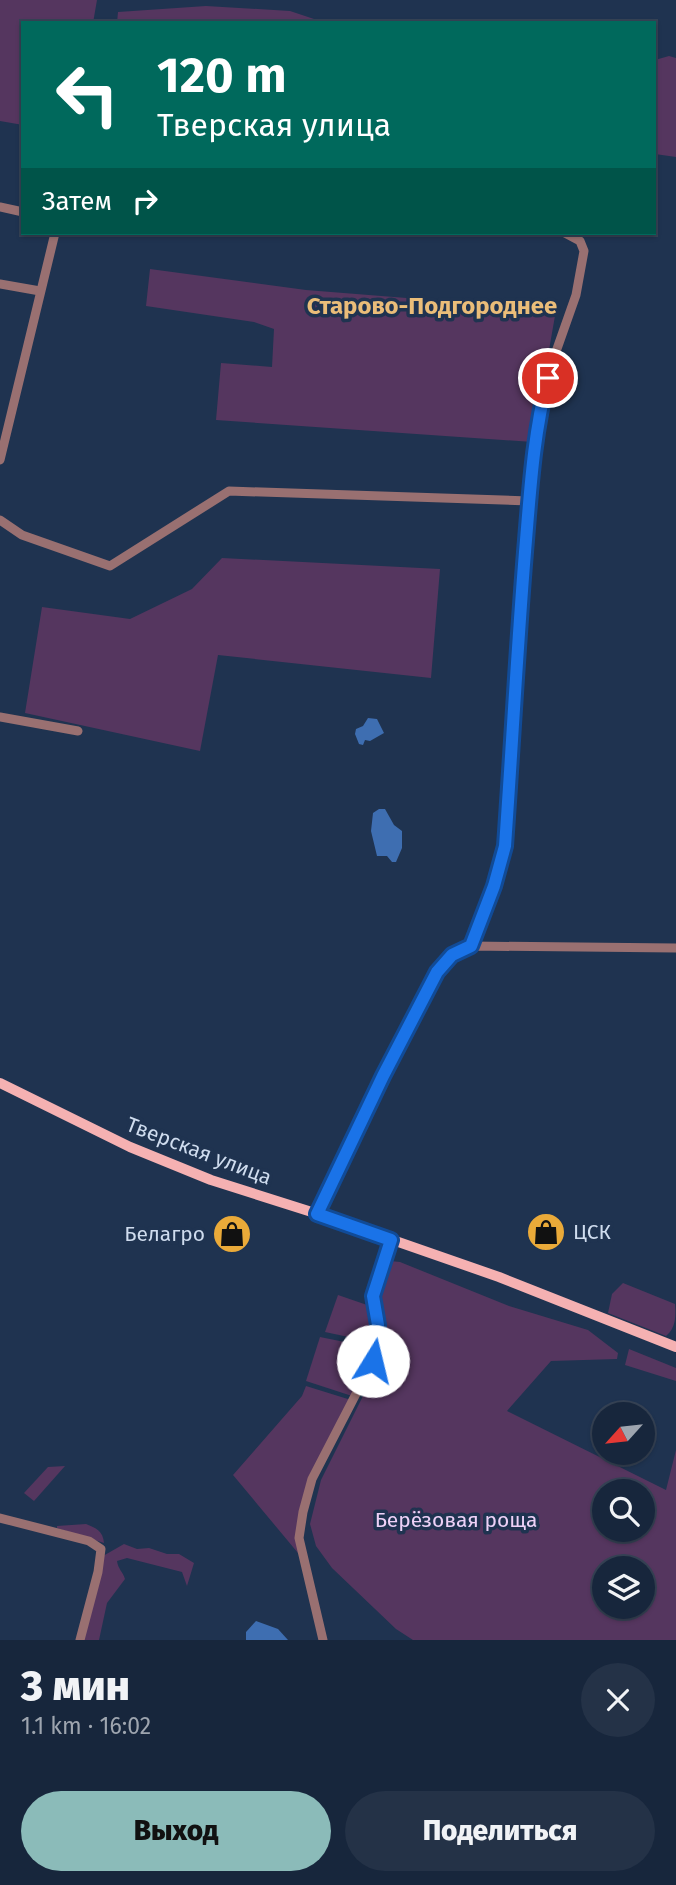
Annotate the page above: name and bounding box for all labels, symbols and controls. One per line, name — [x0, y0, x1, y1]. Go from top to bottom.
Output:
text: 120 m — [157, 46, 287, 105]
icon: left — [42, 49, 133, 140]
text: Тверская улица — [157, 106, 391, 144]
icon: right — [126, 182, 164, 220]
text: Затем — [42, 186, 112, 217]
district label: Старово-Подгороднее — [307, 292, 557, 320]
pin — [518, 348, 578, 408]
icon: arrive — [529, 359, 567, 397]
street label: Тверская улица — [123, 1111, 275, 1191]
shop icon: ЦСК — [525, 1211, 567, 1253]
shop icon: Белагро — [211, 1213, 253, 1255]
place label: ЦСК — [573, 1219, 611, 1245]
place label: Белагро — [124, 1221, 205, 1247]
position arrow — [336, 1324, 410, 1398]
north arrow — [592, 1402, 654, 1465]
map controls — [592, 1402, 655, 1619]
button: search — [592, 1479, 655, 1542]
park label: Берёзовая роща — [375, 1507, 537, 1533]
button: layers — [592, 1556, 655, 1619]
text: 3 мин — [21, 1661, 130, 1711]
button: close — [581, 1663, 655, 1737]
text: 1.1 km · 16:02 — [21, 1712, 151, 1740]
button: Выход — [21, 1791, 331, 1871]
button: Поделиться — [345, 1791, 655, 1871]

